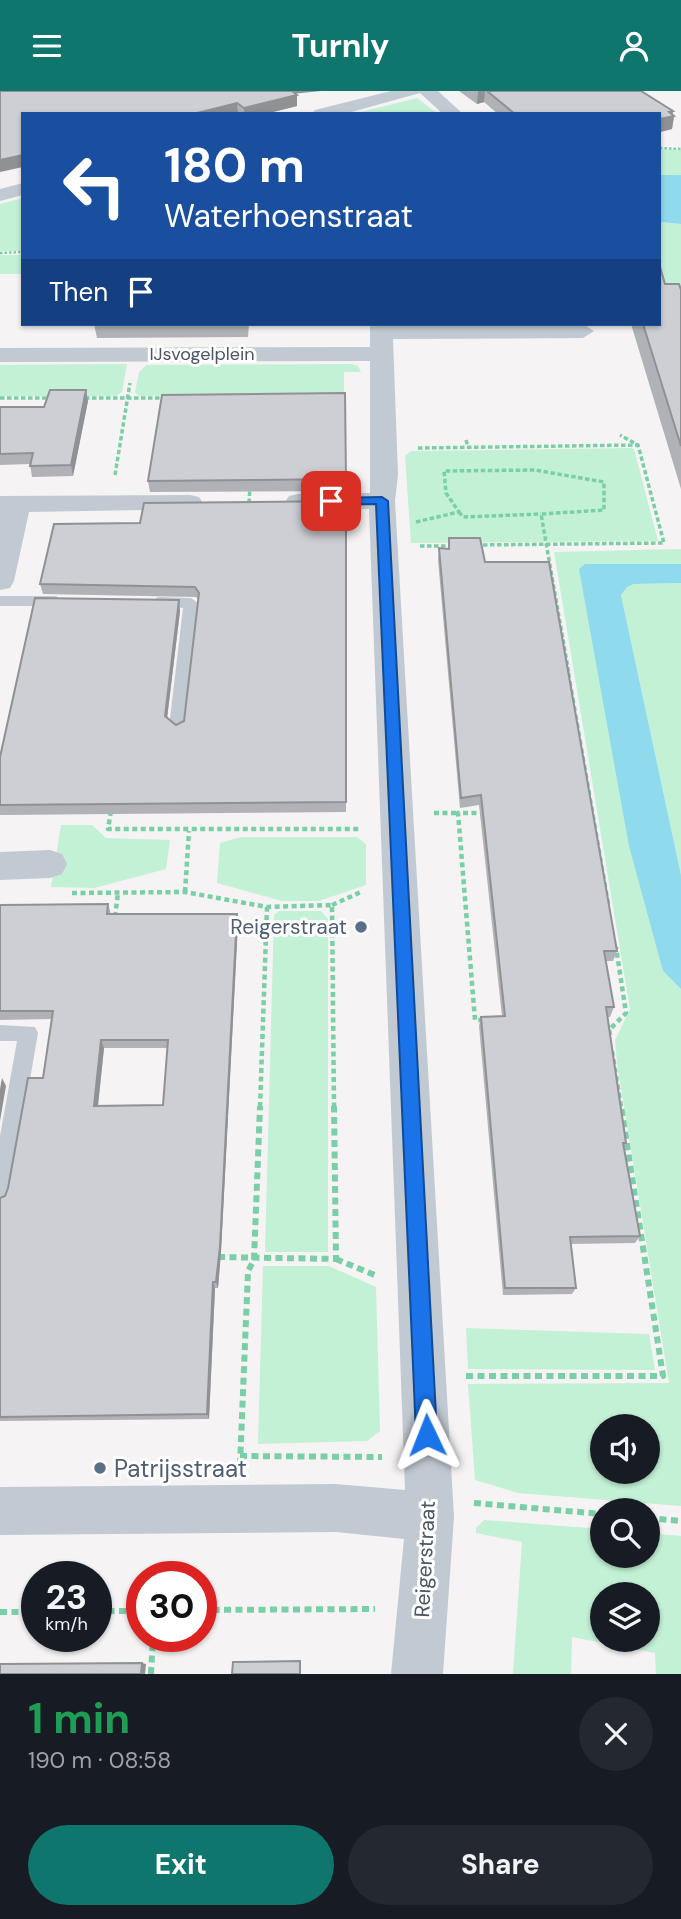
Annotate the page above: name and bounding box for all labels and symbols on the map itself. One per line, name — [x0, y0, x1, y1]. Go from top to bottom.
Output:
street label: IJsvogelplein — [149, 342, 255, 366]
pin — [301, 471, 361, 531]
place label: Reigerstraat — [230, 913, 347, 941]
marker: Reigerstraat — [353, 919, 369, 935]
position arrow — [390, 1398, 464, 1472]
place label: Patrijsstraat — [114, 1453, 247, 1484]
marker: Patrijsstraat — [92, 1460, 108, 1476]
street label: Reigerstraat — [408, 1500, 442, 1618]
speed limit sign: 30 — [126, 1561, 217, 1652]

